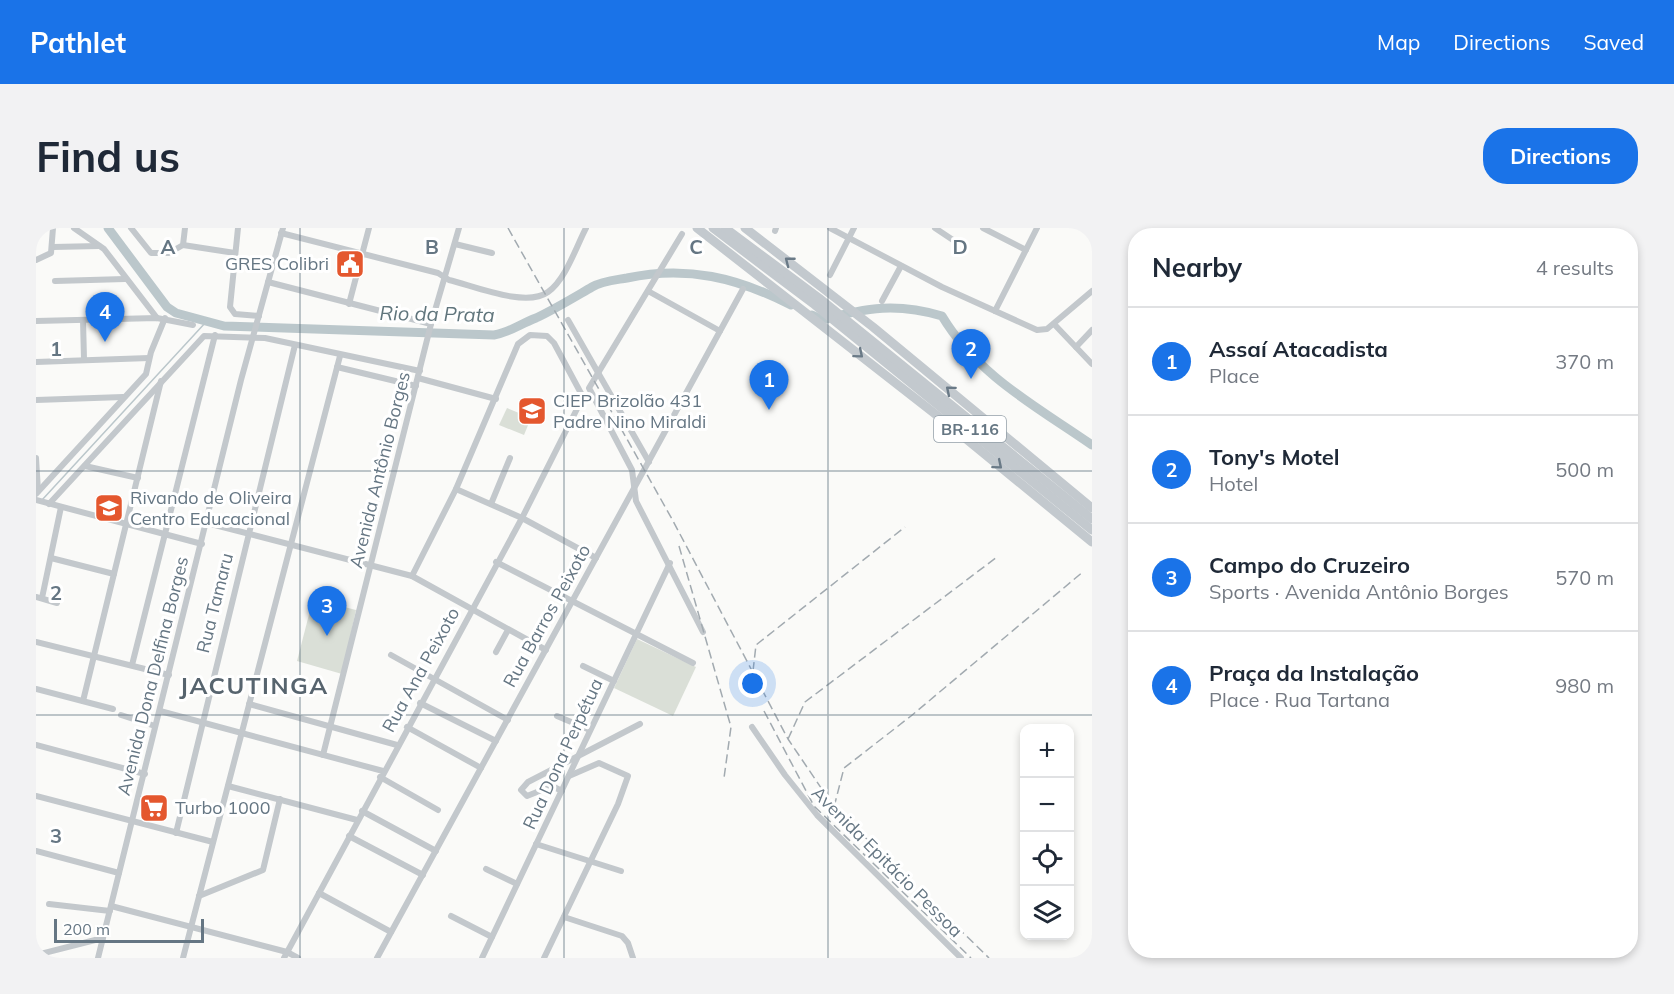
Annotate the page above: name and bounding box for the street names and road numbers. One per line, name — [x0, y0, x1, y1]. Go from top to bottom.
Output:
street label: Avenida Antônio Borges — [344, 369, 415, 571]
road number: BR-116 — [934, 416, 1006, 442]
street label: Rua Barros Peixoto — [498, 540, 595, 691]
street label: Rua Tamaru — [191, 551, 238, 655]
street label: Avenida Dona Delfina Borges — [112, 554, 193, 798]
street label: Rua Ana Peixoto — [377, 603, 464, 736]
street label: Rua Dona Perpétua — [518, 675, 608, 833]
street label: Avenida Epitácio Pessoa — [807, 781, 968, 942]

